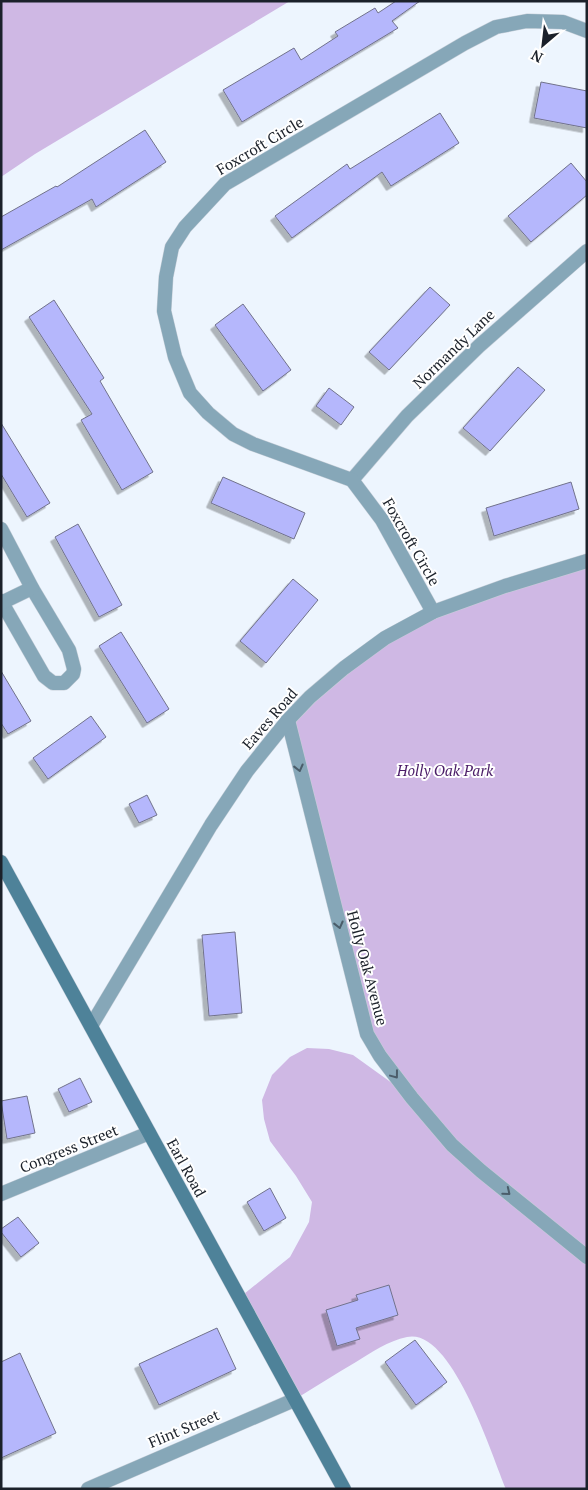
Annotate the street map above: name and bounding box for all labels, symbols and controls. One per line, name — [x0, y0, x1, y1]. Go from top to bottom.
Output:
north arrow — [518, 20, 568, 70]
text: N — [527, 46, 546, 68]
street label: Foxcroft Circle — [212, 111, 307, 179]
street label: Normandy Lane — [408, 304, 498, 392]
street label: Foxcroft Circle — [379, 494, 445, 589]
street label: Eaves Road — [237, 684, 301, 753]
park label: Holly Oak Park — [396, 760, 494, 780]
one-way arrow — [293, 763, 304, 772]
street label: Holly Oak Avenue — [343, 908, 393, 1027]
one-way arrow — [333, 921, 343, 929]
one-way arrow — [390, 1069, 398, 1078]
street label: Congress Street — [16, 1119, 121, 1177]
street label: Earl Road — [163, 1135, 211, 1200]
one-way arrow — [501, 1187, 510, 1195]
street label: Flint Street — [145, 1404, 223, 1452]

